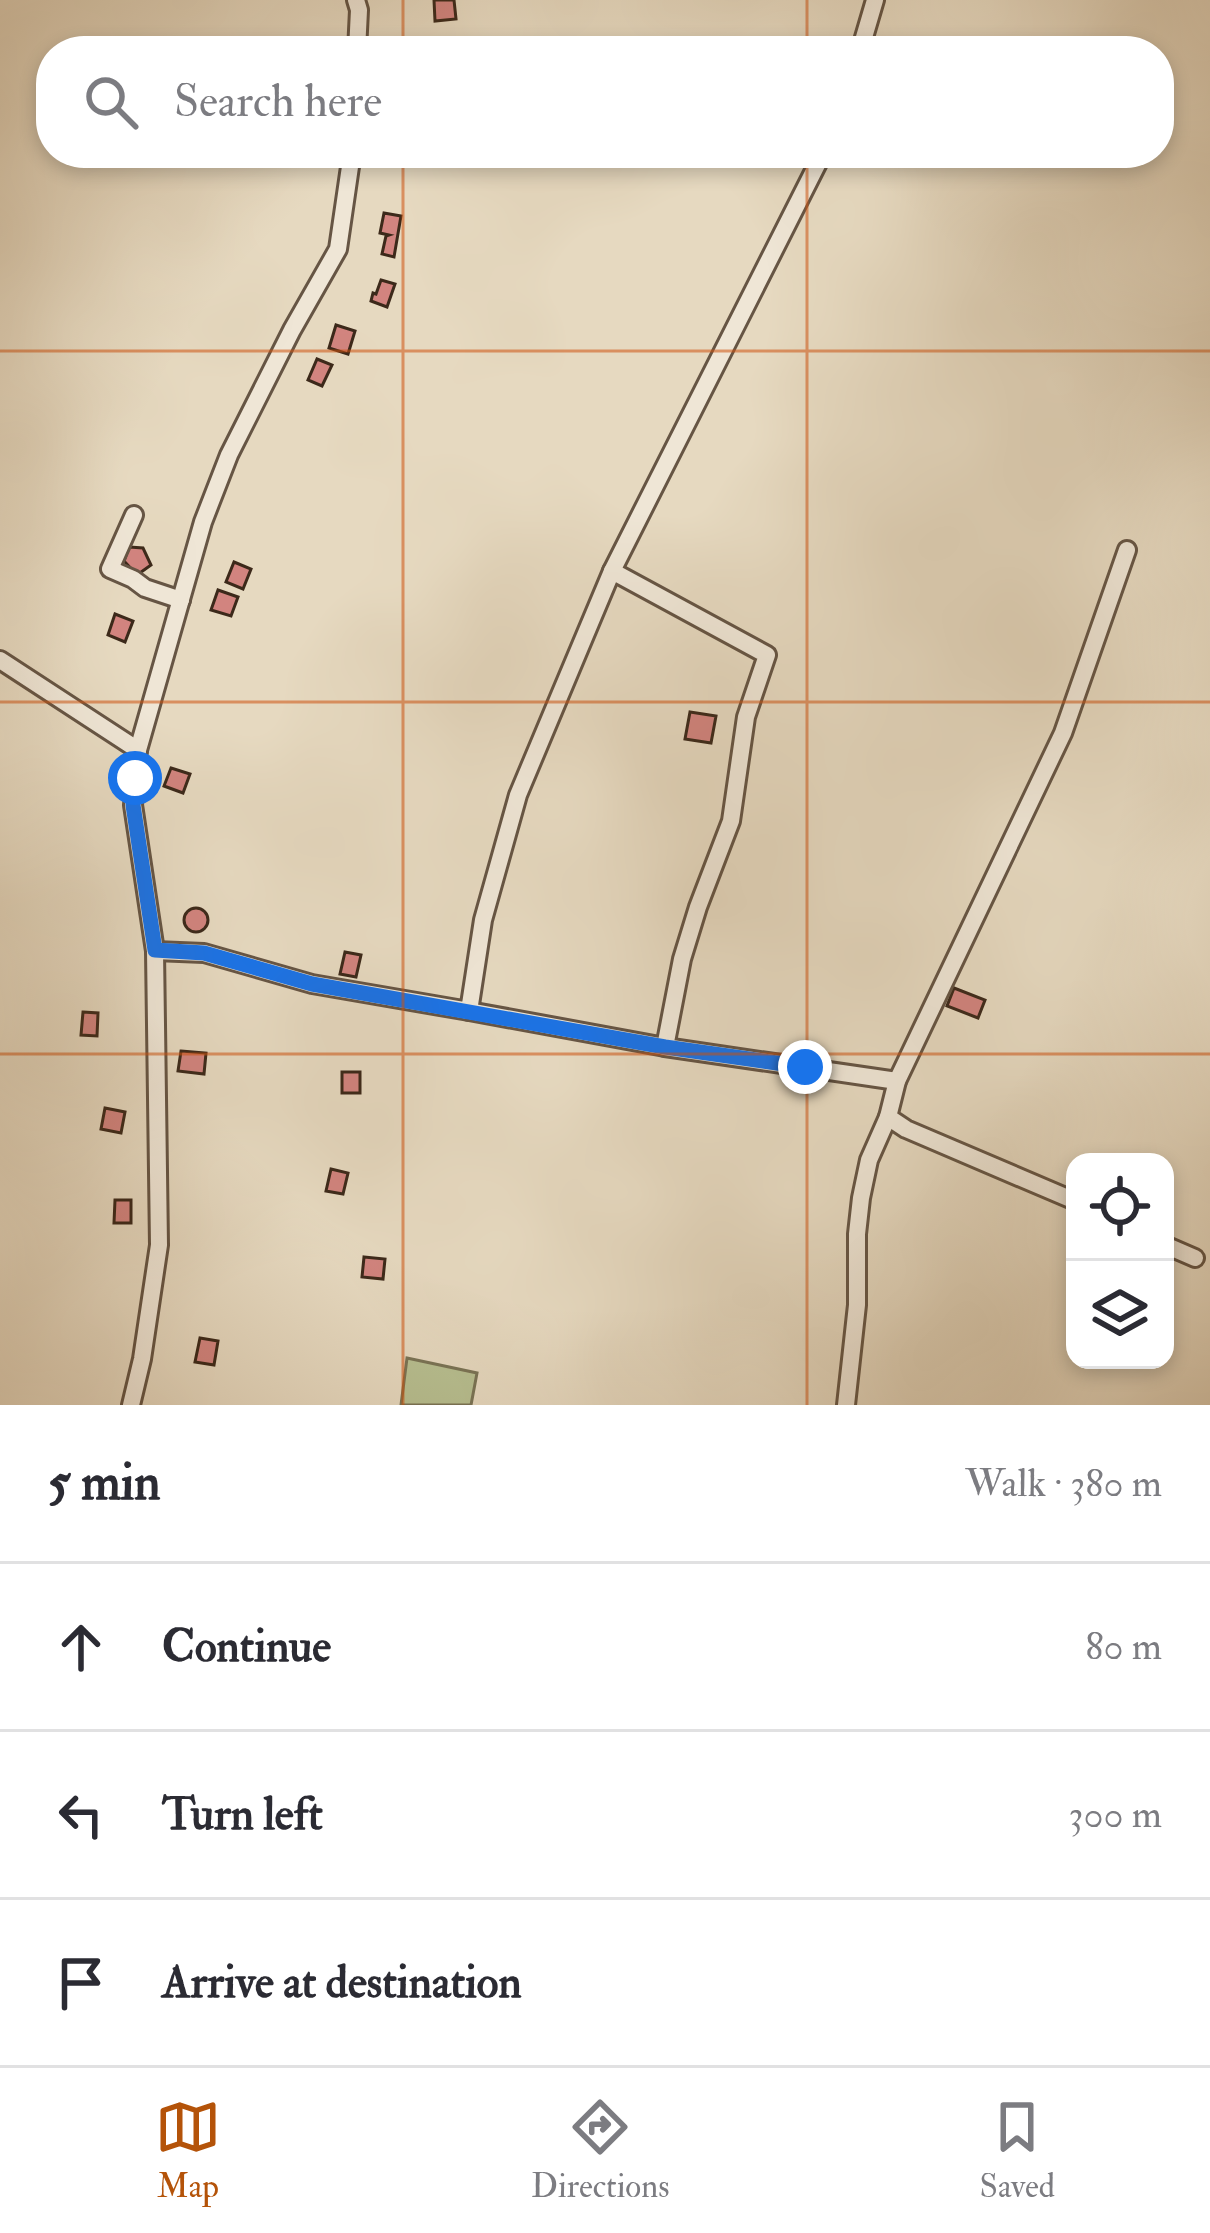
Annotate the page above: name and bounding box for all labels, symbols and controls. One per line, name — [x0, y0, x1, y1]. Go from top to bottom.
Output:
search box — [36, 36, 1174, 168]
icon: search — [78, 69, 144, 135]
text: Search here — [174, 74, 382, 130]
route start — [108, 751, 162, 805]
route end — [778, 1040, 832, 1094]
map controls — [1066, 1153, 1174, 1369]
button: locate — [1066, 1153, 1174, 1261]
button: layers — [1066, 1261, 1174, 1369]
text: 5 min — [48, 1451, 161, 1515]
text: Walk · 380 m — [965, 1459, 1162, 1508]
icon: ahead — [48, 1614, 114, 1680]
text: Continue — [162, 1619, 331, 1675]
text: 80 m — [1085, 1622, 1162, 1671]
icon: left — [48, 1782, 114, 1848]
text: Turn left — [162, 1787, 323, 1843]
text: 300 m — [1069, 1790, 1162, 1839]
icon: arrive — [48, 1950, 114, 2016]
text: Arrive at destination — [162, 1955, 522, 2011]
tab: Map — [155, 2094, 221, 2207]
tab: Directions — [531, 2094, 670, 2207]
tab: Saved — [980, 2094, 1055, 2207]

